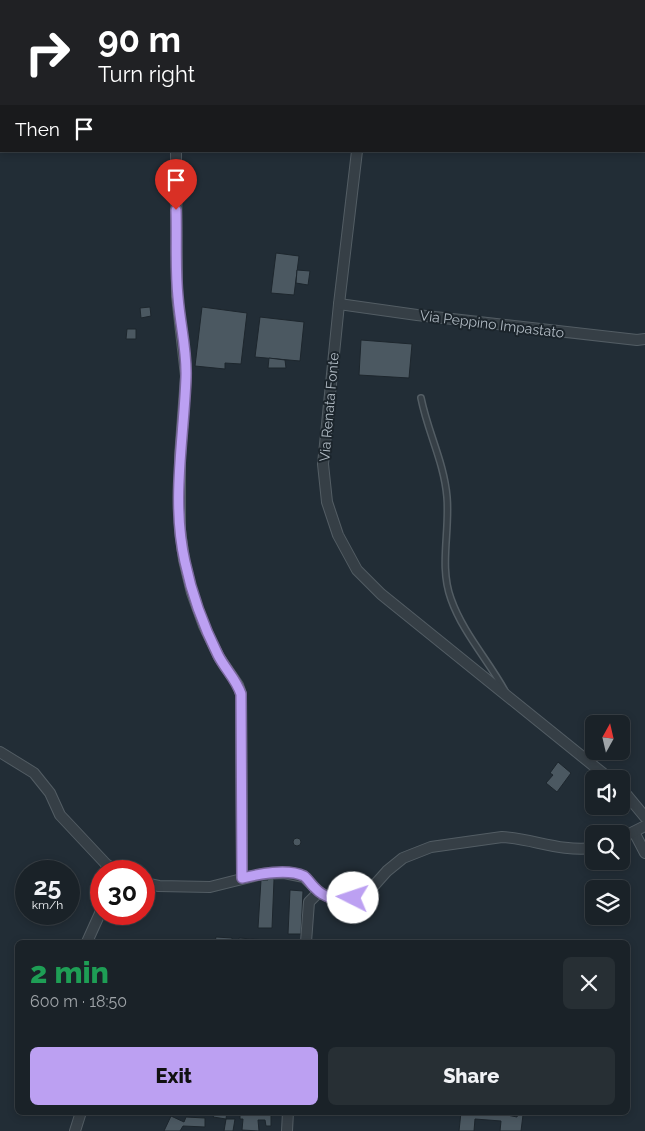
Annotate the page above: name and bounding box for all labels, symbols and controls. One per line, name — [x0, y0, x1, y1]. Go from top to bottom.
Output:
text: 90 m — [98, 19, 181, 60]
icon: right — [15, 20, 80, 85]
text: Turn right — [98, 61, 195, 87]
icon: arrive — [70, 115, 98, 143]
text: Then — [15, 118, 60, 140]
pin — [155, 159, 197, 210]
icon: arrive — [162, 166, 190, 194]
street label: Via Peppino Impastato — [419, 307, 565, 341]
street label: Via Renata Fonte — [316, 352, 342, 462]
north arrow — [585, 715, 630, 760]
map controls — [585, 715, 630, 925]
button: sound — [585, 770, 630, 815]
button: search — [585, 825, 630, 870]
speed limit sign: 30 — [90, 860, 155, 925]
text: 25 — [34, 871, 61, 901]
position arrow — [326, 871, 378, 923]
button: layers — [585, 880, 630, 925]
text: km/h — [32, 898, 63, 912]
text: 2 min — [30, 955, 109, 990]
button: close — [563, 957, 615, 1009]
text: 600 m · 18:50 — [30, 992, 127, 1011]
button: Exit — [30, 1047, 318, 1105]
button: Share — [328, 1047, 615, 1105]

